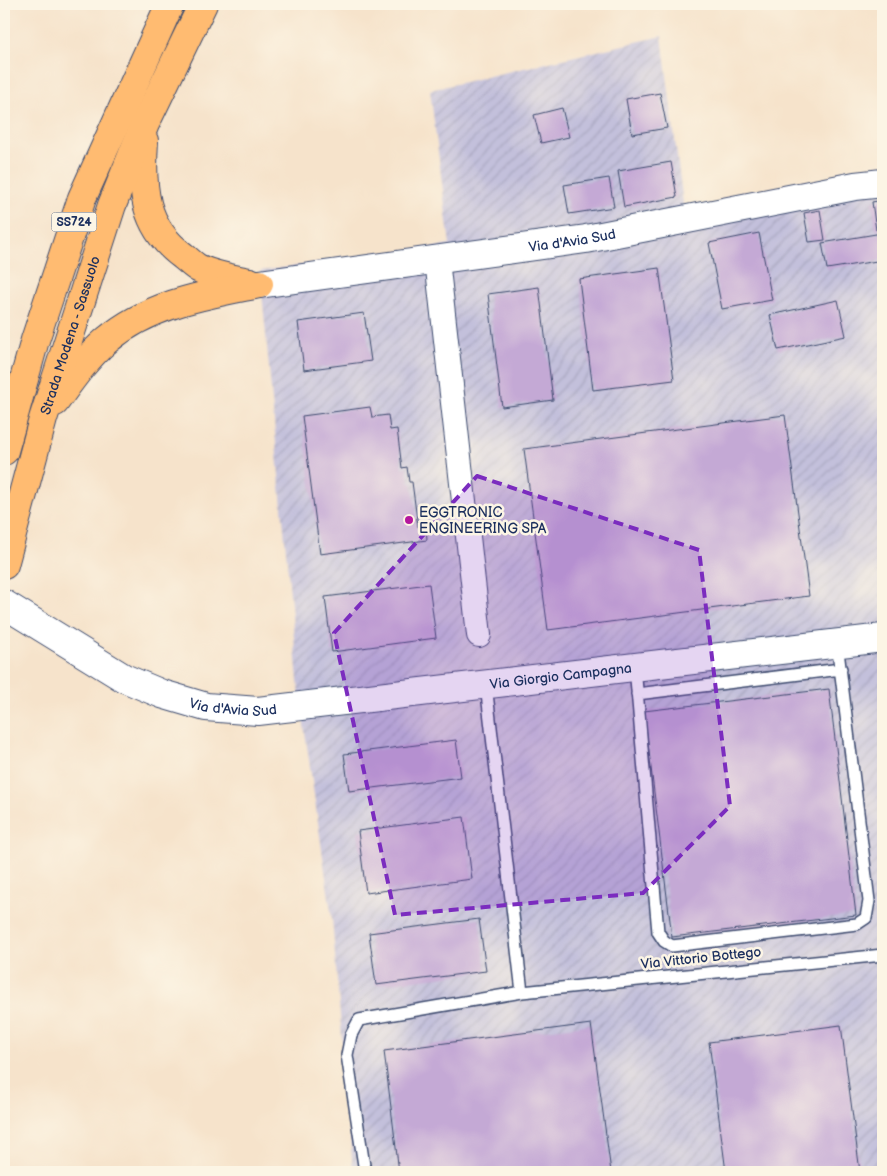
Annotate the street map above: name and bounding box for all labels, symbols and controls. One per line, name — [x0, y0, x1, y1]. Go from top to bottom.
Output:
road number: SS724 — [52, 212, 96, 232]
street label: Via d'Avia Sud — [527, 225, 617, 255]
street label: Strada Modena - Sassuolo — [36, 254, 104, 417]
place label: EGGTRONIC ENGINEERING SPA — [419, 504, 547, 537]
marker: EGGTRONIC ENGINEERING SPA — [403, 514, 415, 526]
street label: Via Giorgio Campagna — [489, 659, 633, 692]
street label: Via d'Avia Sud — [187, 694, 278, 720]
street label: Via Vittorio Bottego — [640, 943, 762, 973]

